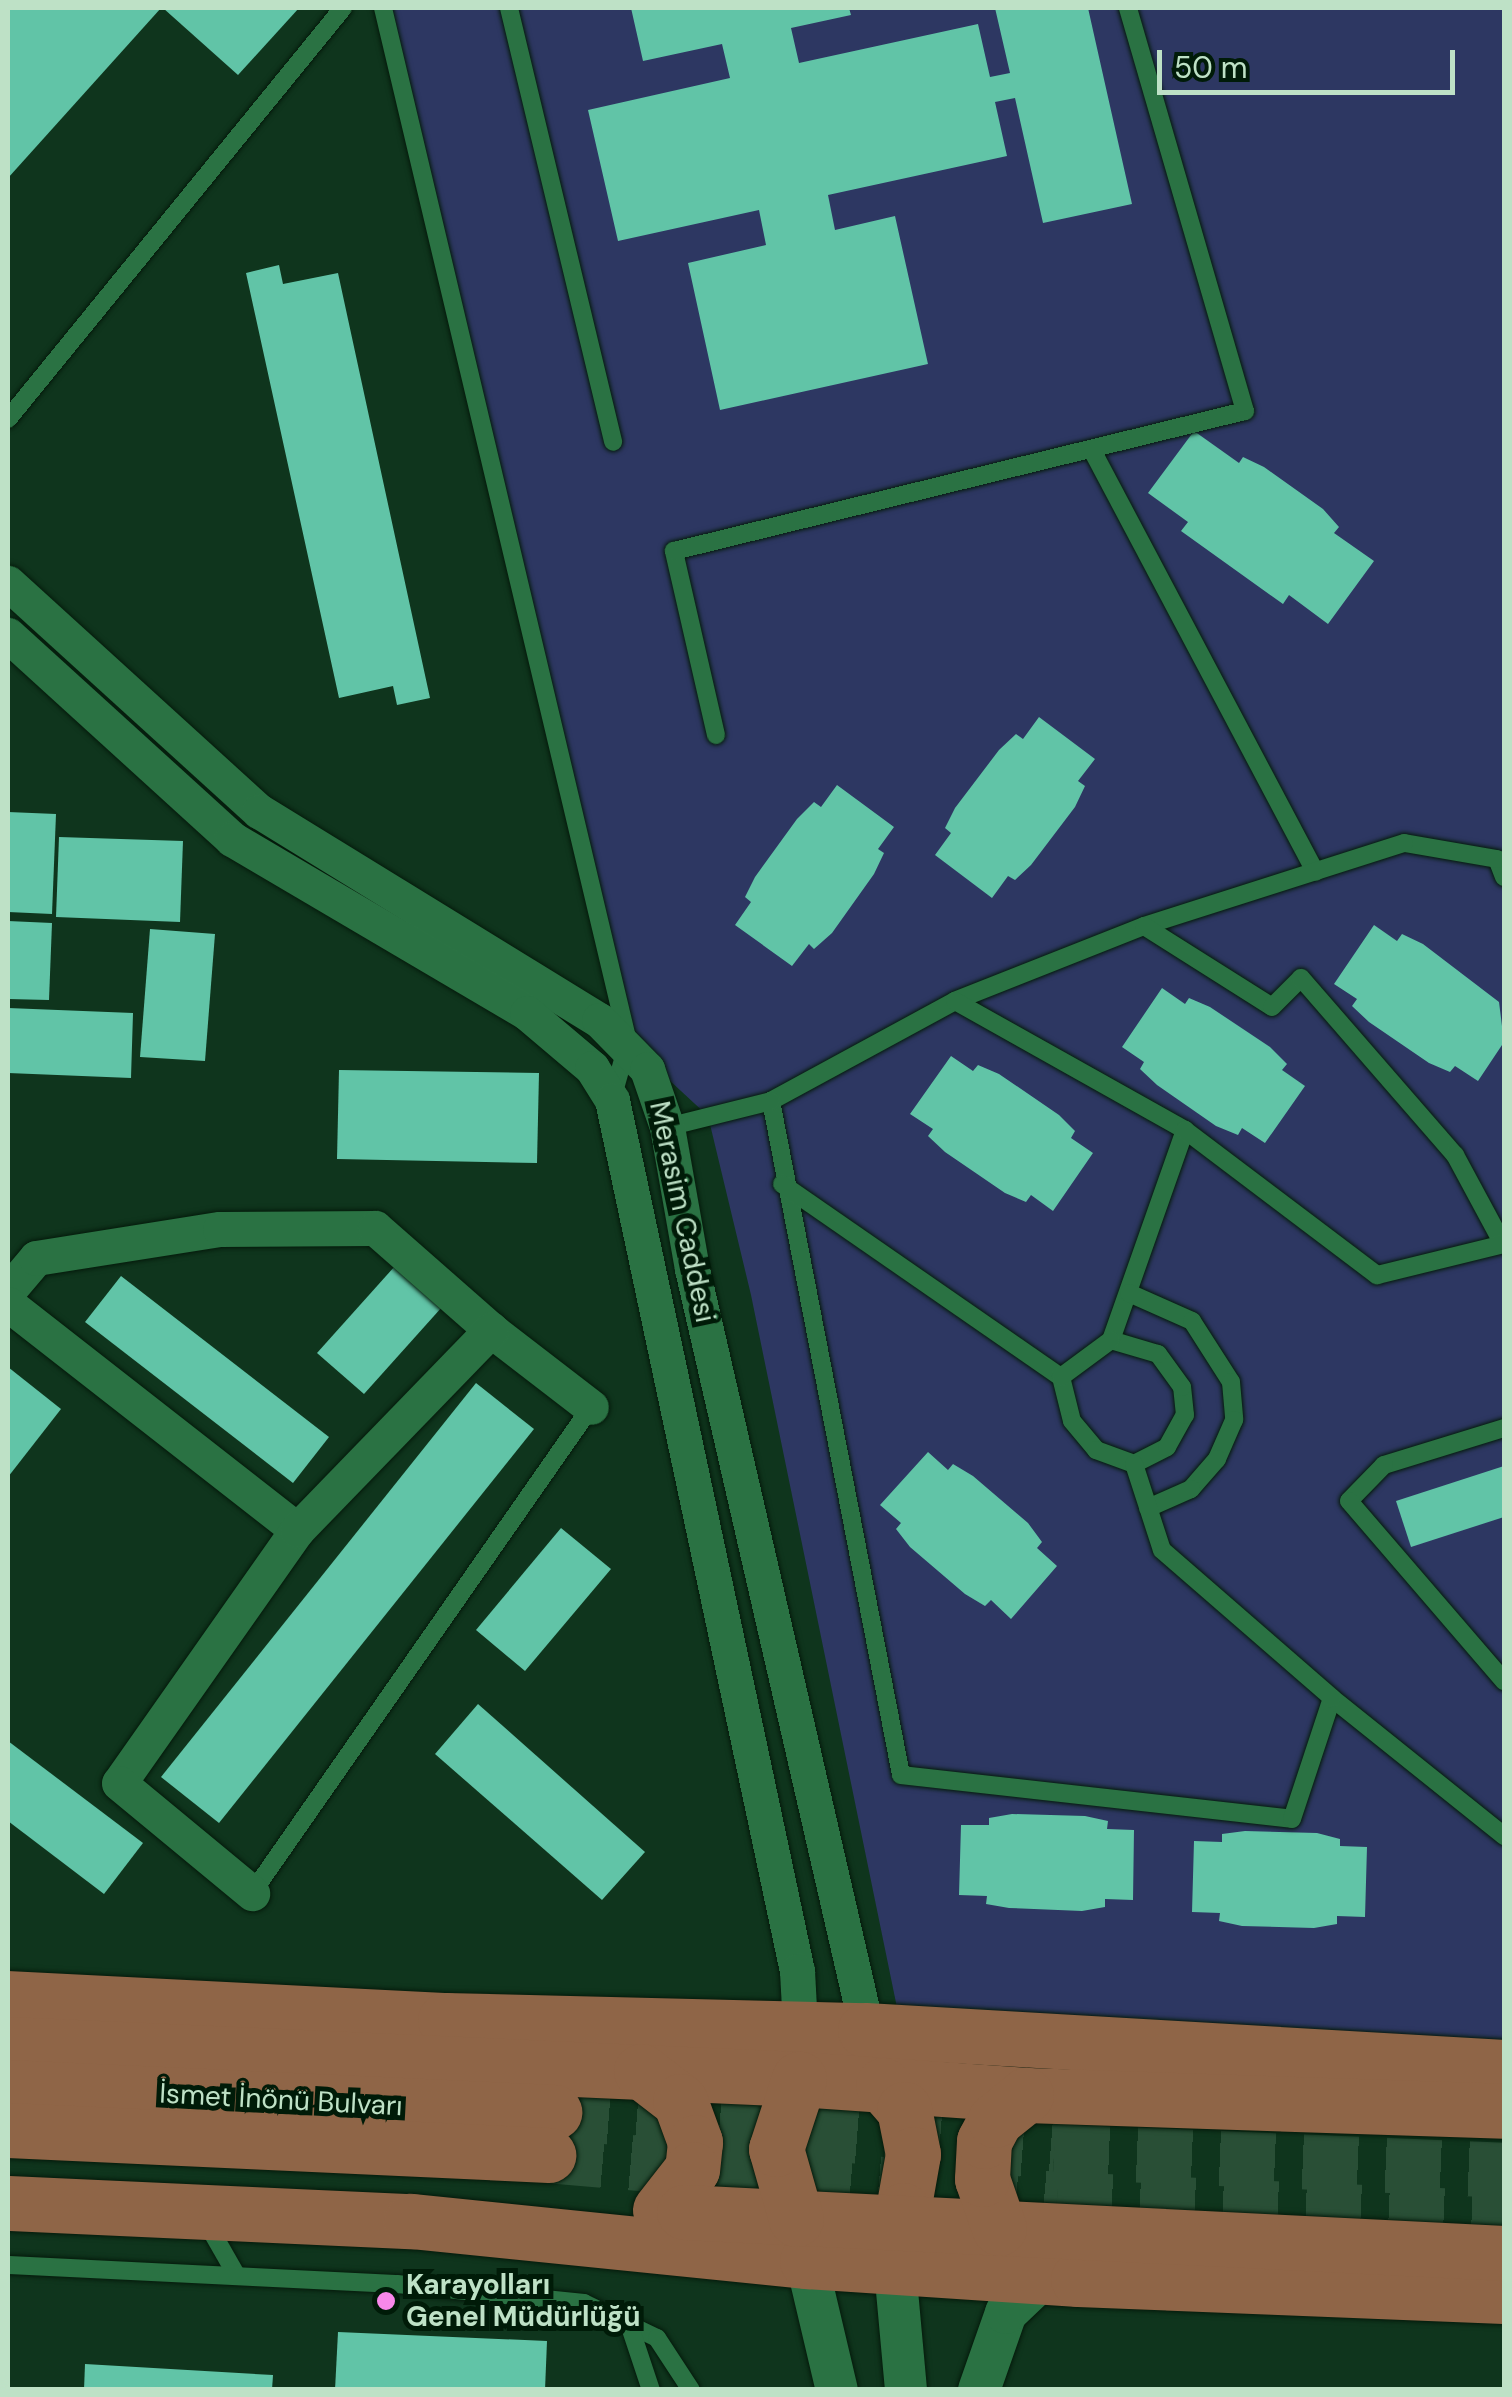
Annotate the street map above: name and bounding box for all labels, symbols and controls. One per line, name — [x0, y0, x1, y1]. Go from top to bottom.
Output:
scale bar — [1162, 30, 1460, 92]
text: 50 m — [1174, 48, 1248, 87]
street label: Merasim Caddesi — [642, 1098, 722, 1326]
street label: İsmet İnönü Bulvarı — [159, 2077, 403, 2123]
place label: Karayolları Genel Müdürlüğü — [406, 2268, 641, 2334]
marker: Karayolları Genel Müdürlüğü — [375, 2290, 397, 2312]

